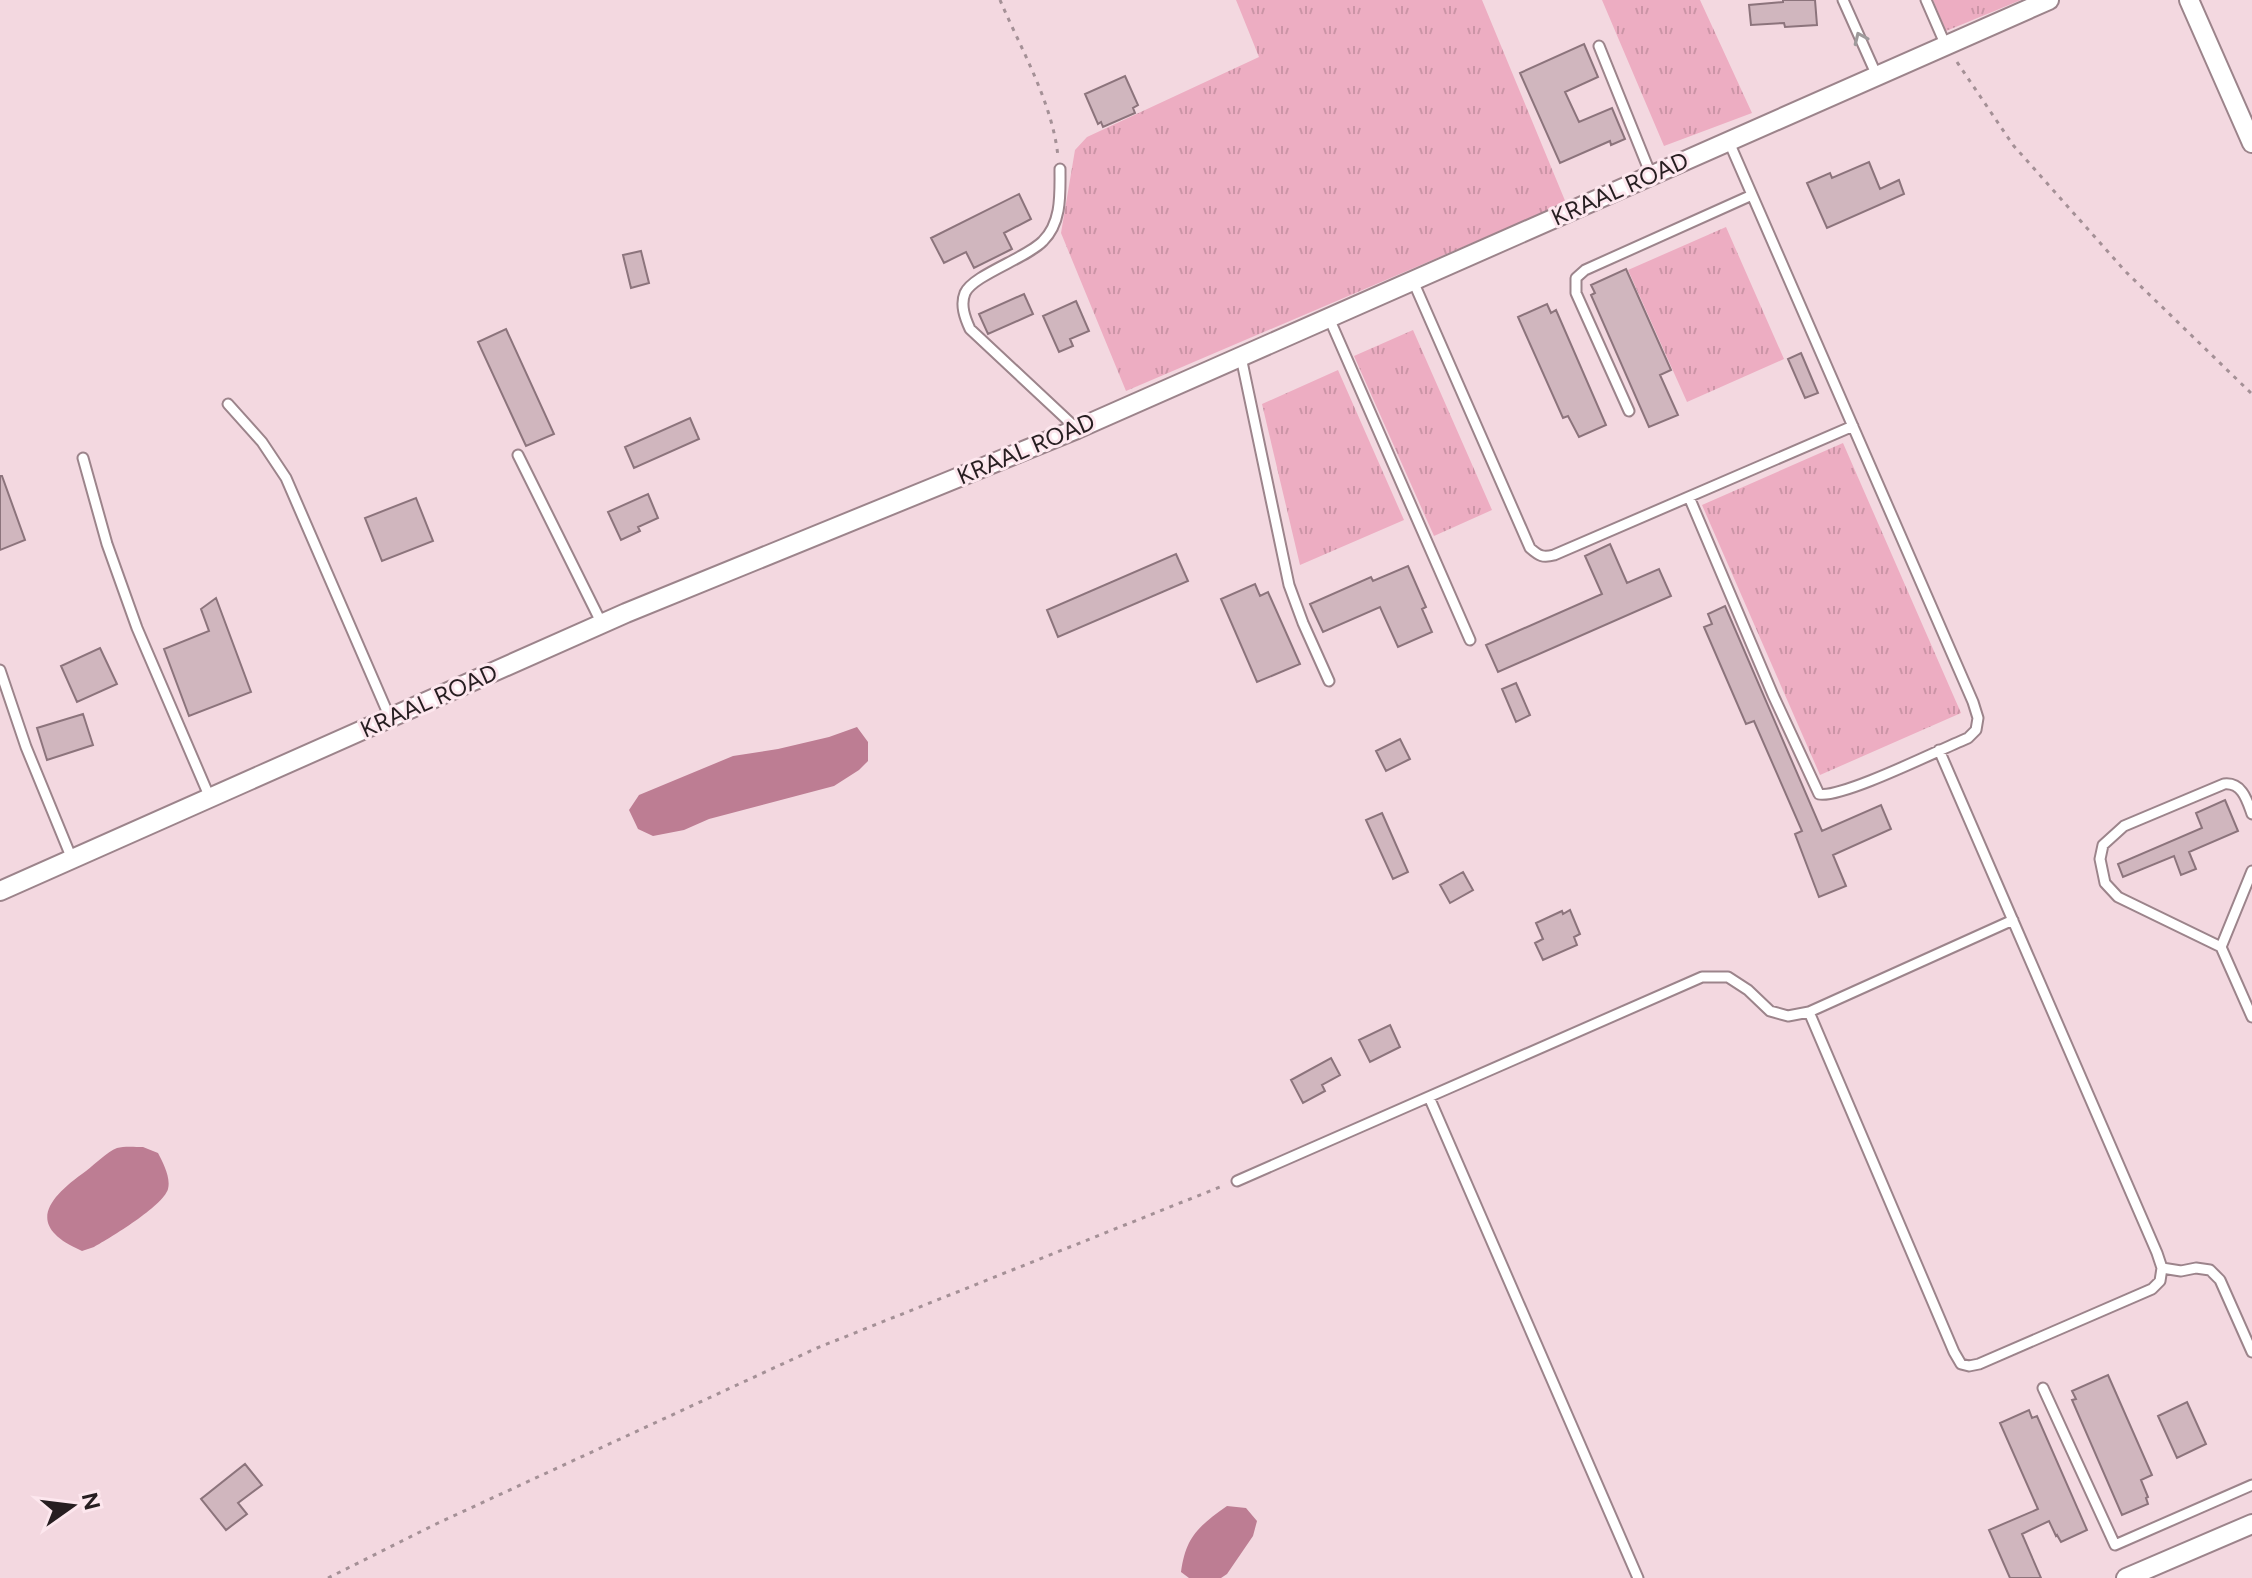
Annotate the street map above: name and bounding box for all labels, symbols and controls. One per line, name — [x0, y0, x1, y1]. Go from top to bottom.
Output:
one-way arrow — [1853, 32, 1869, 46]
street label: KRAAL ROAD — [1547, 145, 1693, 232]
street label: KRAAL ROAD — [952, 406, 1099, 491]
street label: KRAAL ROAD — [356, 657, 502, 744]
north arrow — [32, 1466, 112, 1546]
text: N — [76, 1490, 106, 1513]

